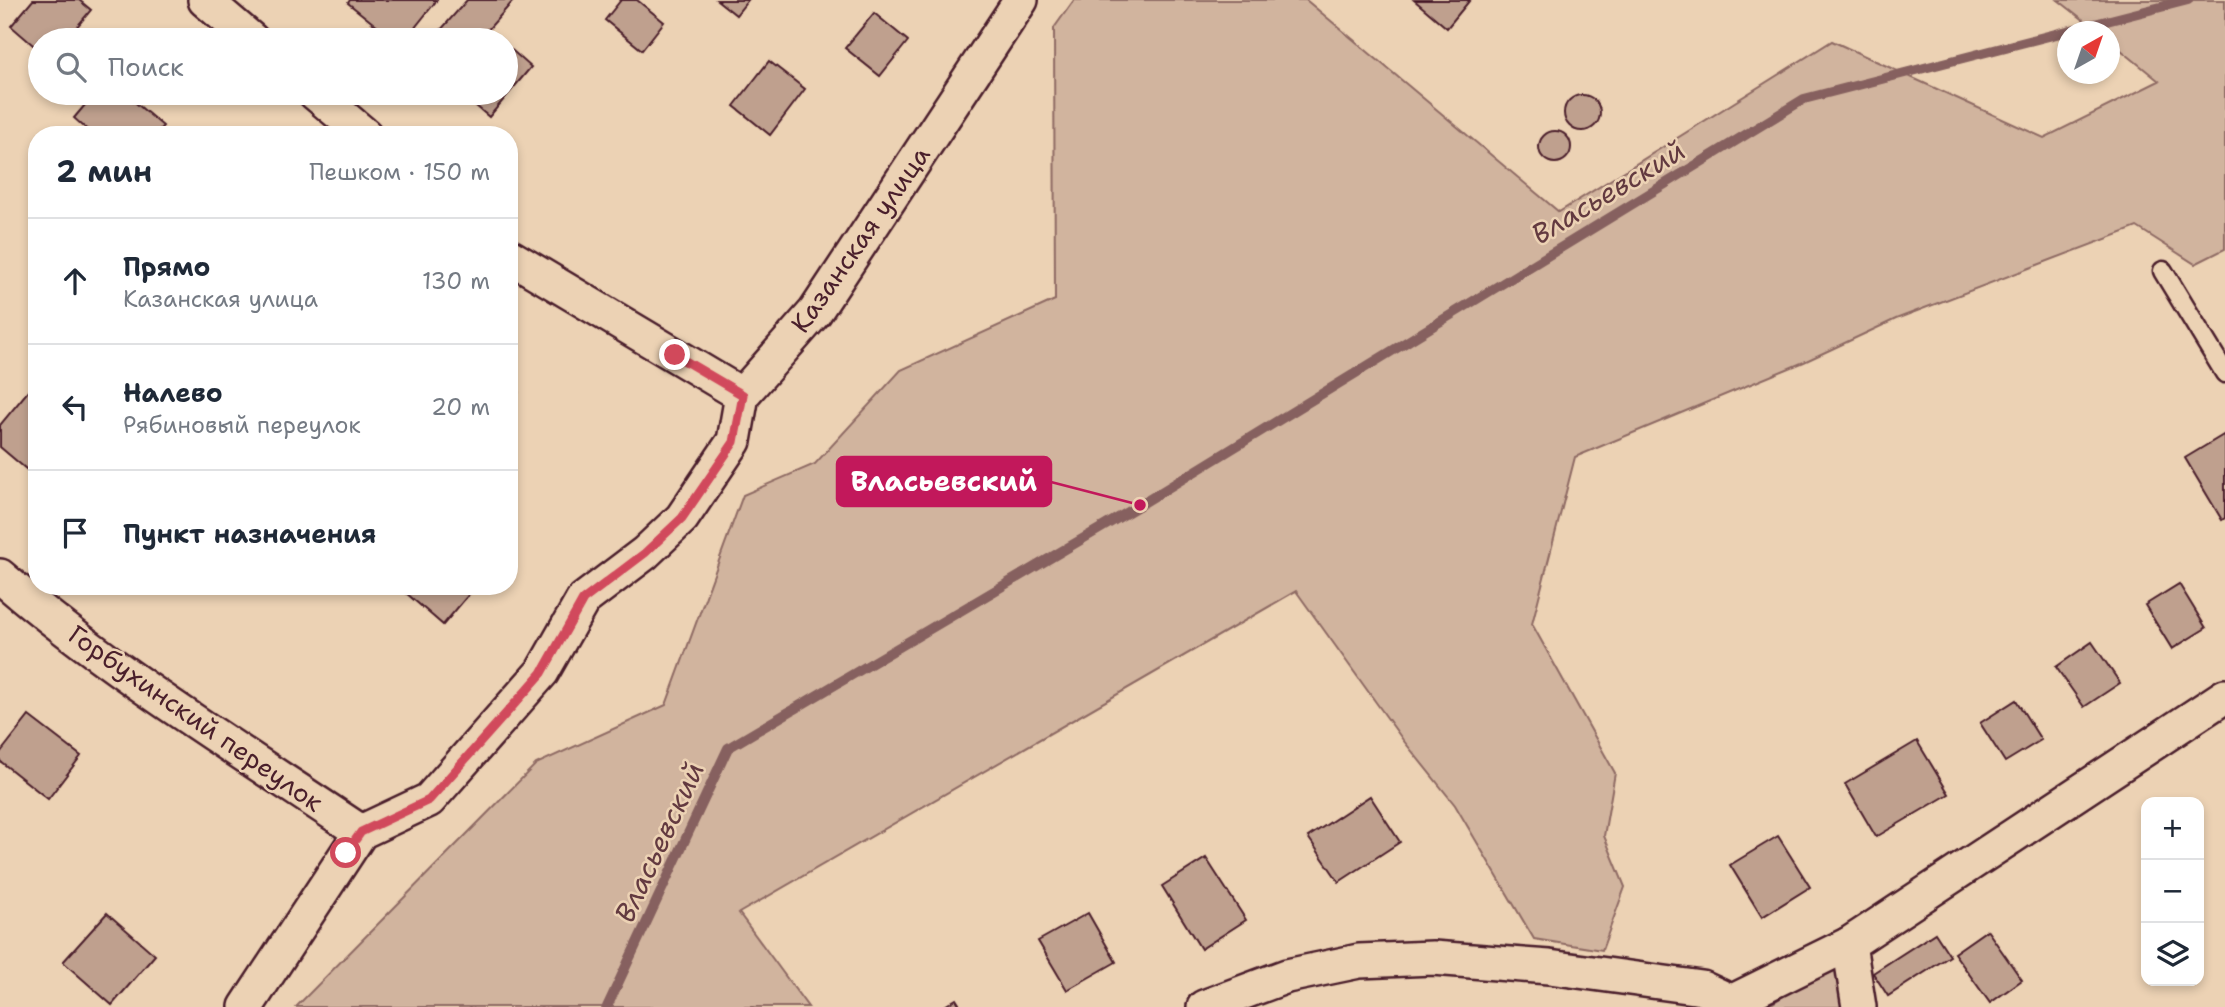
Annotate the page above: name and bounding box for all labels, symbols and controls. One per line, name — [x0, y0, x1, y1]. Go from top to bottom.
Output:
north arrow — [2057, 21, 2120, 84]
search box — [28, 28, 518, 105]
icon: search — [52, 48, 90, 86]
text: Поиск — [108, 49, 184, 84]
water label: Власьевский — [1524, 131, 1692, 253]
street label: Казанская улица — [782, 139, 938, 339]
text: 2 мин — [56, 151, 152, 192]
text: Пешком · 150 m — [309, 157, 490, 187]
text: Прямо — [123, 249, 211, 284]
icon: ahead — [56, 262, 94, 300]
text: 130 m — [422, 266, 490, 296]
text: Казанская улица — [123, 284, 318, 314]
route end — [659, 339, 690, 370]
text: Налево — [123, 375, 223, 410]
icon: left — [56, 388, 94, 426]
text: 20 m — [431, 392, 490, 422]
text: Рябиновый переулок — [123, 410, 361, 440]
callout: Власьевский — [837, 457, 1051, 506]
text: Власьевский — [851, 462, 1037, 500]
icon: arrive — [56, 514, 94, 552]
text: Пункт назначения — [123, 516, 376, 551]
street label: Горбухинский переулок — [62, 617, 330, 819]
water label: Власьевский — [605, 755, 713, 929]
map controls — [2141, 797, 2204, 986]
button: + — [2141, 797, 2204, 860]
route start — [330, 837, 361, 868]
button: − — [2141, 860, 2204, 923]
button: layers — [2141, 923, 2204, 986]

